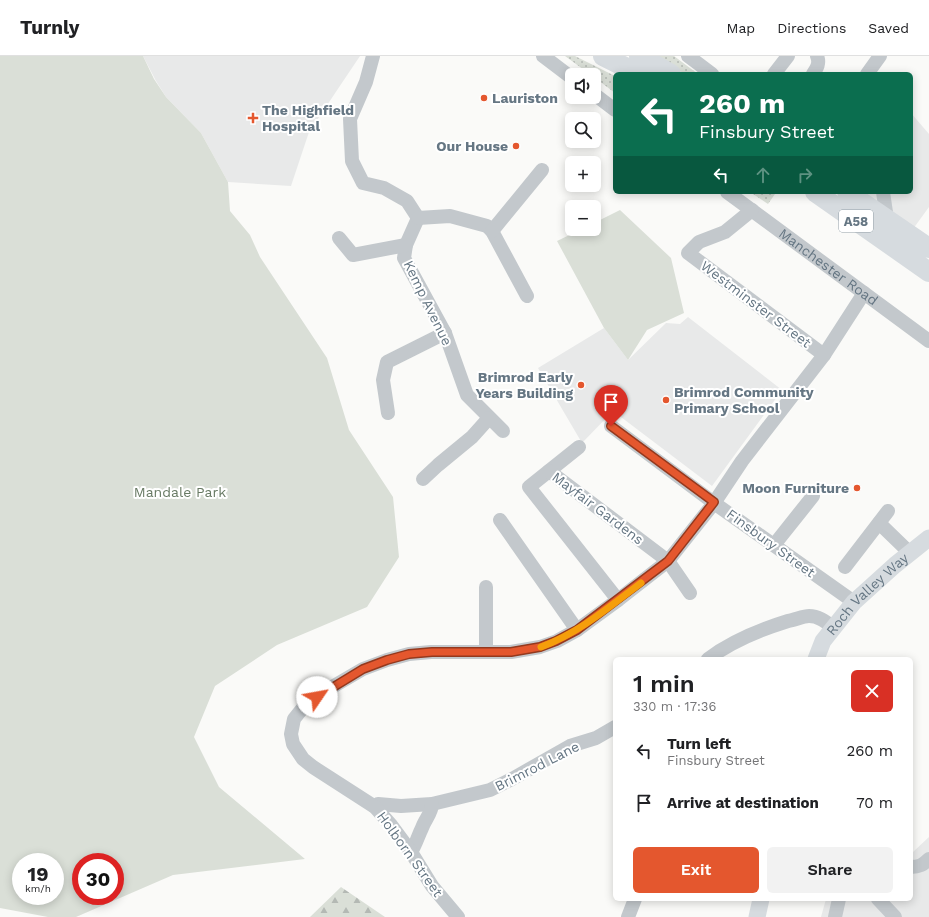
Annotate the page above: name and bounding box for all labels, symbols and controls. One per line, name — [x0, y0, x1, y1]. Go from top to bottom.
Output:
text: Turnly — [20, 16, 80, 39]
text: Map — [727, 20, 755, 36]
text: Directions — [777, 20, 846, 36]
text: Saved — [868, 20, 909, 36]
map controls — [565, 68, 601, 236]
button: sound — [565, 68, 601, 104]
text: 260 m — [699, 87, 785, 120]
icon: left — [633, 88, 685, 140]
place label: Lauriston — [492, 90, 558, 106]
marker: Lauriston — [479, 93, 489, 103]
place label: The Highfield Hospital — [262, 102, 354, 134]
marker: The Highfield Hospital — [247, 112, 259, 124]
button: search — [565, 112, 601, 148]
text: Finsbury Street — [699, 121, 834, 142]
place label: Our House — [436, 138, 508, 154]
marker: Our House — [511, 141, 521, 151]
button: + — [565, 156, 601, 192]
icon: left — [710, 164, 732, 186]
icon: ahead — [752, 164, 774, 186]
icon: right — [794, 164, 816, 186]
button: − — [565, 200, 601, 236]
road number: A58 — [839, 210, 873, 232]
street label: Manchester Road — [776, 225, 881, 308]
street label: Westminster Street — [698, 257, 814, 351]
street label: Kemp Avenue — [401, 258, 455, 348]
place label: Brimrod Early Years Building — [475, 369, 573, 401]
marker: Brimrod Early Years Building — [576, 380, 586, 390]
place label: Brimrod Community Primary School — [674, 384, 814, 416]
pin — [594, 385, 628, 426]
icon: arrive — [600, 391, 622, 413]
marker: Brimrod Community Primary School — [661, 395, 671, 405]
street label: Mayfair Gardens — [549, 469, 647, 547]
place label: Moon Furniture — [742, 480, 849, 496]
marker: Moon Furniture — [852, 483, 862, 493]
park label: Mandale Park — [134, 484, 226, 500]
street label: Finsbury Street — [724, 506, 818, 580]
street label: Roch Valley Way — [823, 549, 912, 638]
text: 1 min — [633, 670, 695, 698]
button: close — [851, 670, 893, 712]
position arrow — [296, 676, 338, 718]
text: 330 m · 17:36 — [633, 699, 716, 714]
text: Turn left — [667, 735, 731, 753]
street label: Brimrod Lane — [492, 738, 582, 794]
icon: left — [633, 740, 655, 762]
text: 260 m — [846, 742, 893, 760]
text: Finsbury Street — [667, 753, 765, 768]
icon: arrive — [633, 792, 655, 814]
text: Arrive at destination — [667, 794, 819, 812]
text: 70 m — [856, 794, 893, 812]
street label: Holborn Street — [374, 808, 446, 900]
button: Exit — [633, 847, 759, 893]
button: Share — [767, 847, 893, 893]
speed limit sign: 30 — [72, 853, 124, 905]
text: 19 — [28, 862, 48, 886]
text: km/h — [25, 883, 51, 894]

